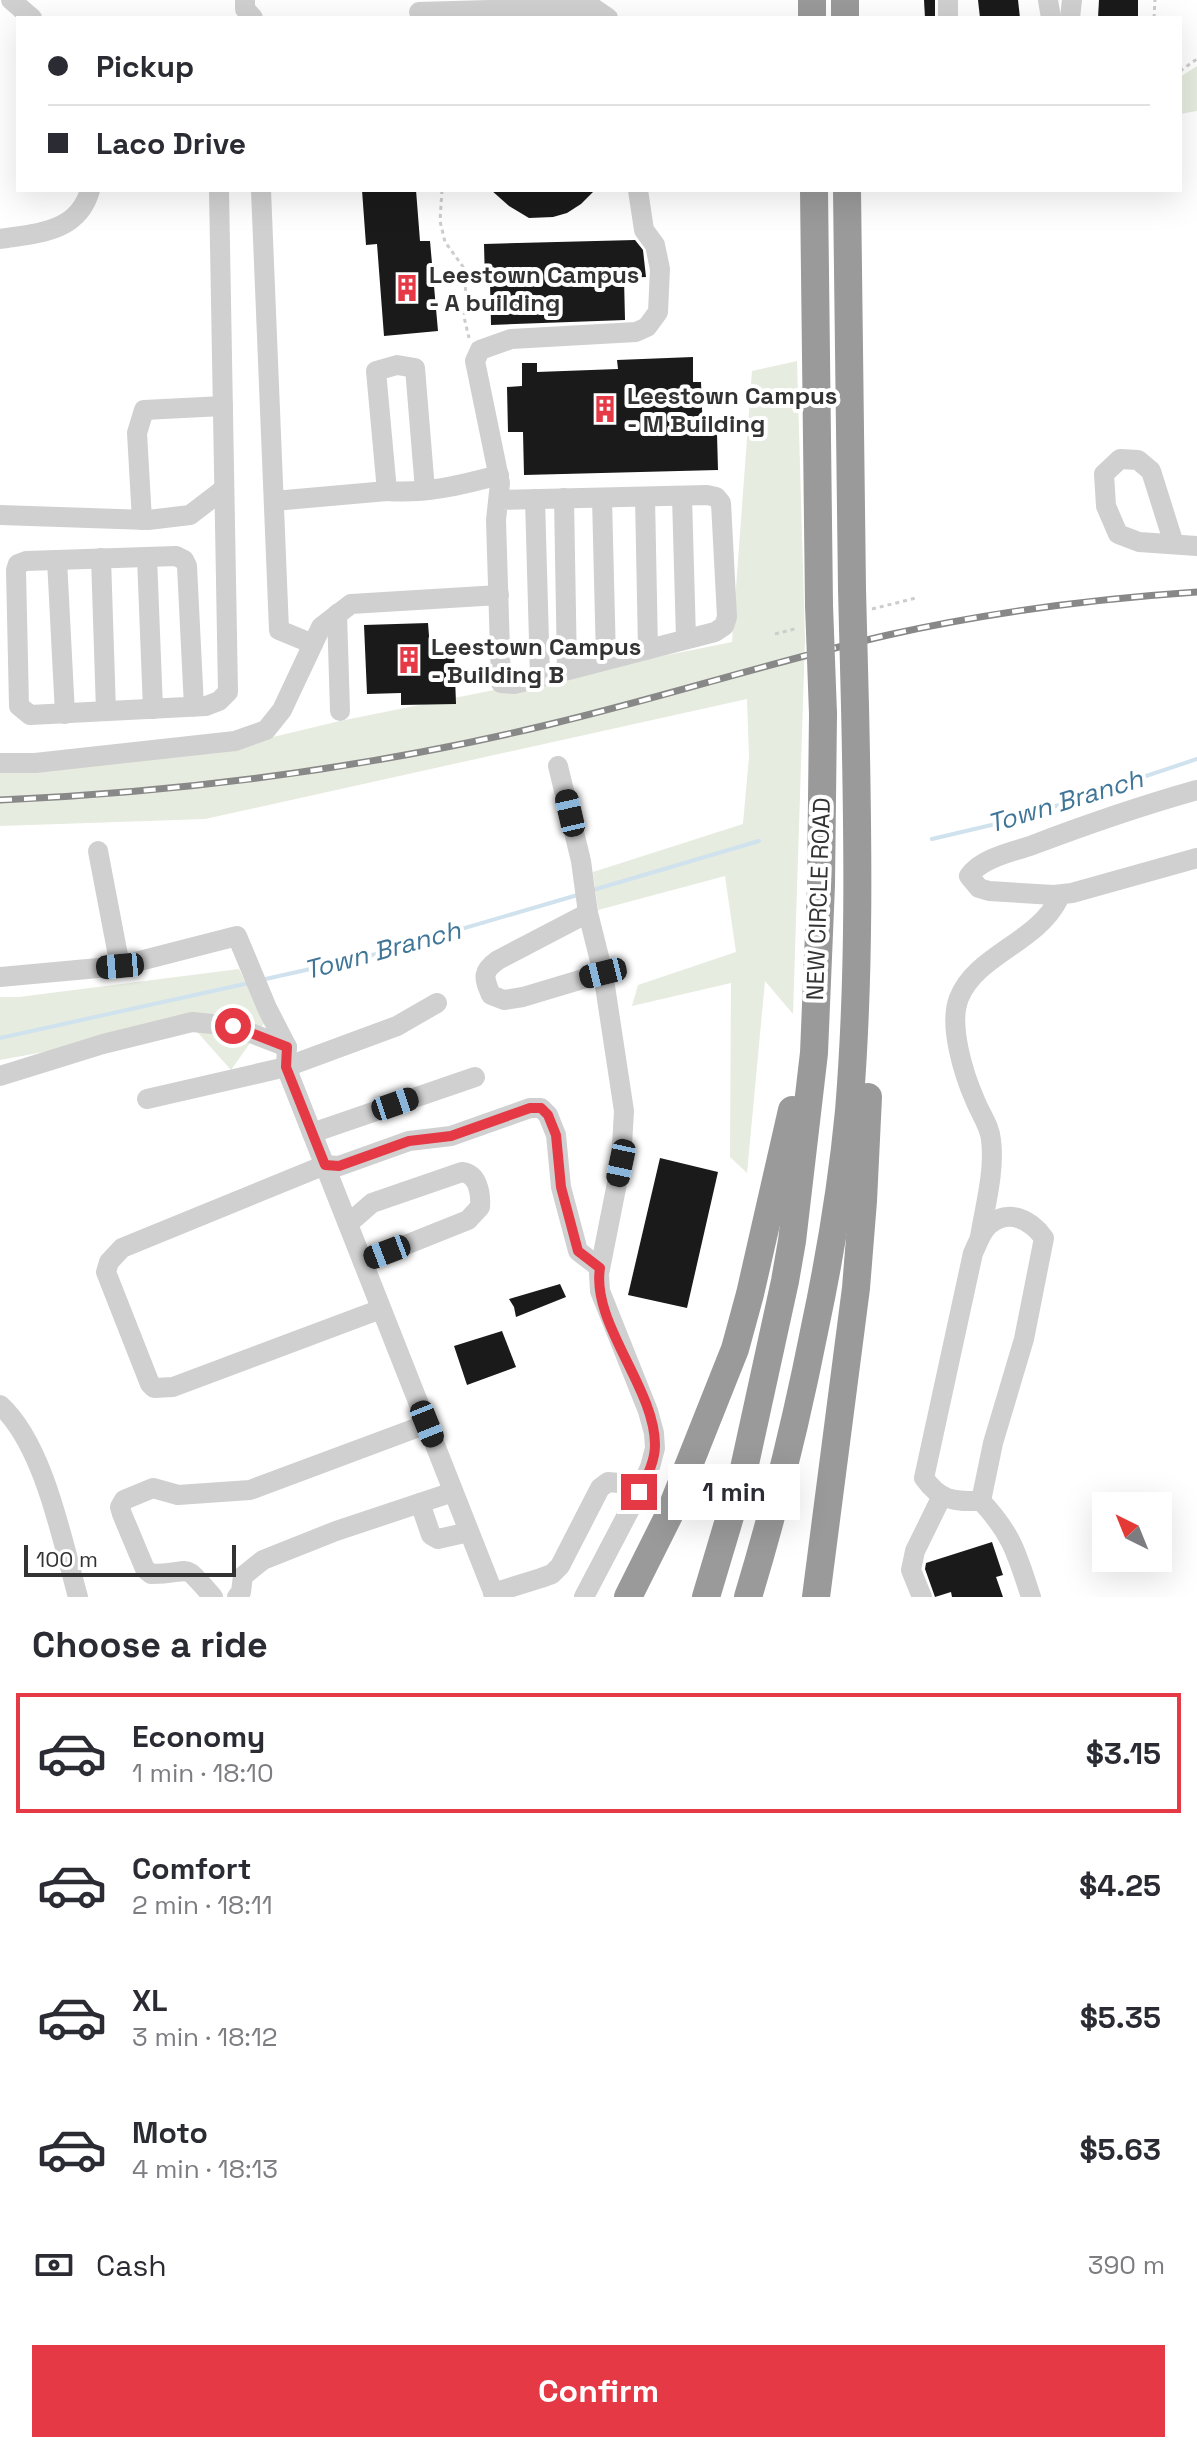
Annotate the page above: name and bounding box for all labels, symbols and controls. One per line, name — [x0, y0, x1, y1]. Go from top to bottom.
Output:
text: Pickup — [96, 47, 194, 86]
text: Laco Drive — [96, 124, 246, 163]
place label: Leestown Campus - A building — [429, 259, 639, 318]
building icon: Leestown Campus - A building — [392, 273, 422, 303]
place label: Leestown Campus - M Building — [627, 380, 837, 439]
building icon: Leestown Campus - M Building — [590, 394, 620, 424]
place label: Leestown Campus - Building B — [431, 631, 641, 690]
building icon: Leestown Campus - Building B — [394, 645, 424, 675]
water label: Town Branch — [983, 761, 1148, 841]
car — [553, 787, 587, 839]
street label: NEW CIRCLE ROAD — [799, 797, 837, 1001]
water label: Town Branch — [300, 912, 465, 987]
car — [95, 952, 145, 980]
car — [577, 956, 629, 990]
route start — [215, 1008, 251, 1044]
car — [368, 1085, 422, 1123]
car — [604, 1137, 638, 1189]
car — [360, 1232, 414, 1272]
car — [407, 1397, 447, 1451]
callout: 1 min — [667, 1464, 799, 1520]
route end — [621, 1474, 657, 1510]
text: 1 min — [702, 1475, 766, 1509]
north arrow — [1092, 1492, 1172, 1572]
map controls — [1092, 1492, 1172, 1572]
scale bar — [24, 1541, 236, 1577]
text: 100 m — [36, 1545, 98, 1573]
text: Choose a ride — [32, 1622, 268, 1668]
icon: car — [36, 1717, 108, 1789]
text: Economy — [132, 1717, 265, 1756]
text: $3.15 — [1086, 1734, 1161, 1773]
text: 1 min · 18:10 — [132, 1756, 274, 1790]
icon: car — [36, 1849, 108, 1921]
text: Comfort — [132, 1849, 251, 1888]
text: $4.25 — [1079, 1866, 1161, 1905]
text: 2 min · 18:11 — [132, 1888, 273, 1922]
icon: car — [36, 1981, 108, 2053]
text: XL — [132, 1981, 168, 2020]
text: $5.35 — [1080, 1998, 1161, 2037]
text: 3 min · 18:12 — [132, 2020, 277, 2054]
icon: car — [36, 2113, 108, 2185]
text: Moto — [132, 2113, 208, 2152]
text: $5.63 — [1079, 2130, 1161, 2169]
text: 4 min · 18:13 — [132, 2152, 278, 2186]
icon: cash — [32, 2243, 76, 2287]
text: Cash — [96, 2246, 167, 2285]
text: 390 m — [1088, 2248, 1165, 2282]
button: Confirm — [32, 2345, 1165, 2437]

